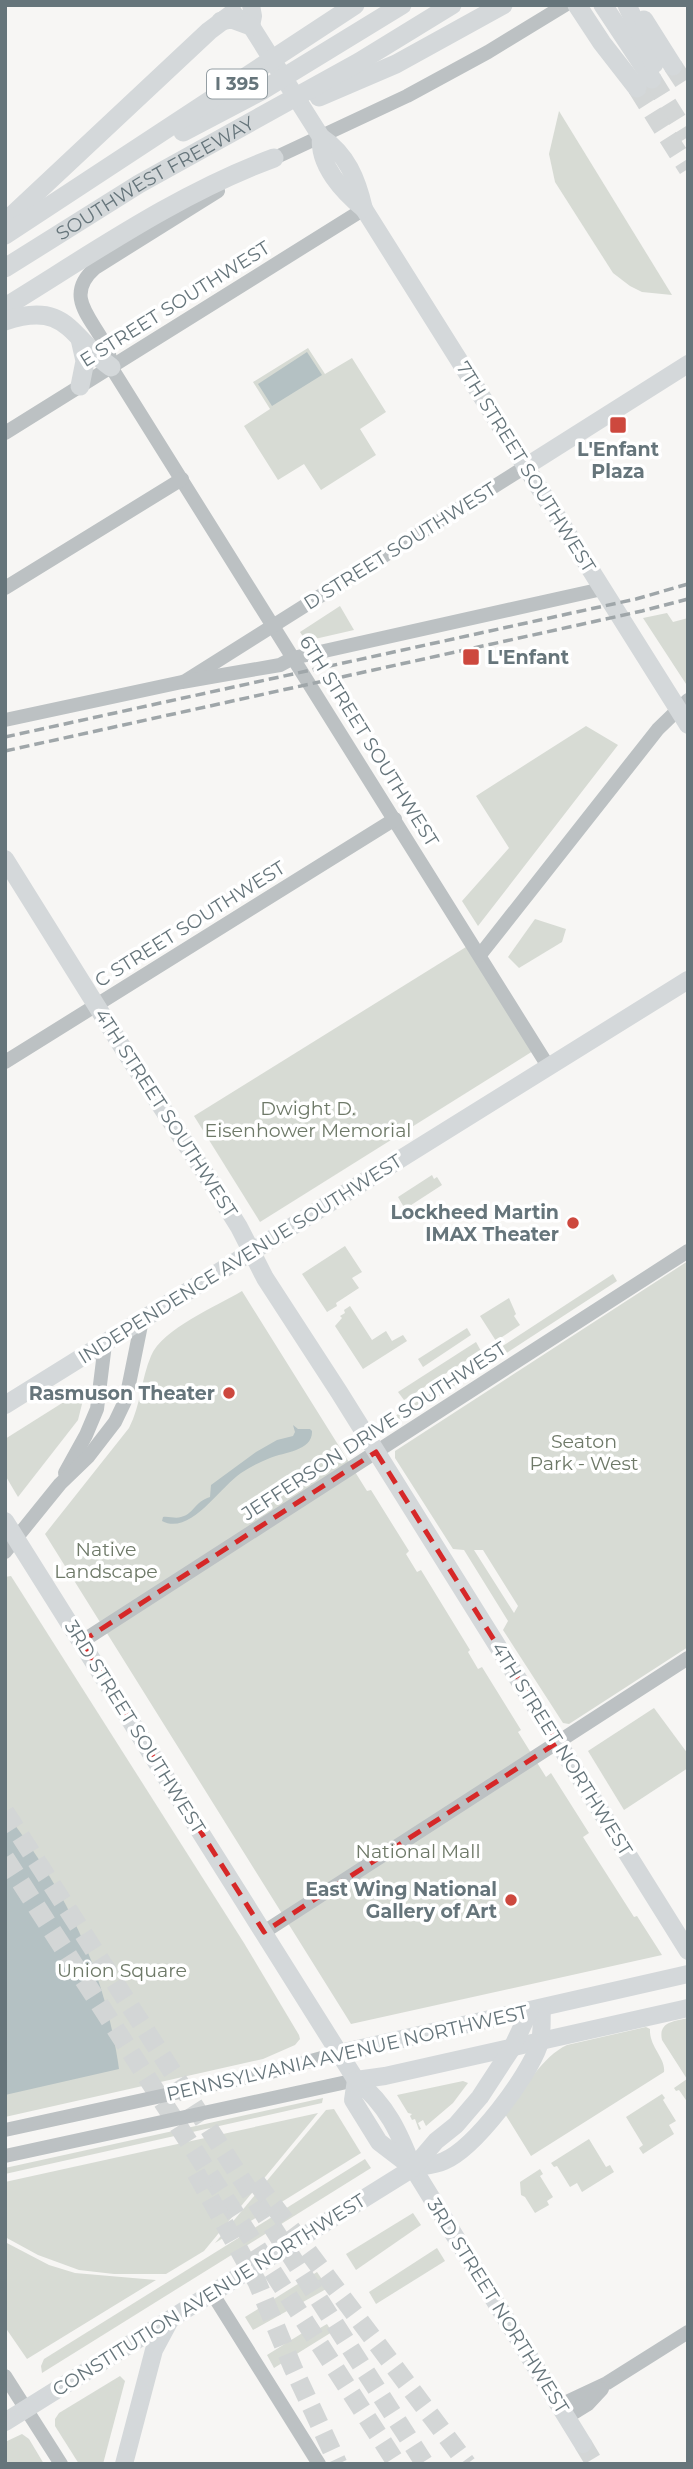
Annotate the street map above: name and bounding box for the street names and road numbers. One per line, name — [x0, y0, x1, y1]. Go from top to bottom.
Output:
road number: I 395 — [207, 70, 267, 98]
street label: SOUTHWEST FREEWAY — [52, 111, 259, 245]
street label: E STREET SOUTHWEST — [76, 236, 274, 372]
street label: 7TH STREET SOUTHWEST — [451, 357, 601, 577]
street label: D STREET SOUTHWEST — [300, 477, 501, 615]
street label: 6TH STREET SOUTHWEST — [294, 631, 444, 851]
street label: C STREET SOUTHWEST — [90, 856, 290, 992]
street label: 4TH STREET SOUTHWEST — [90, 1004, 242, 1222]
street label: INDEPENDENCE AVENUE SOUTHWEST — [74, 1149, 406, 1369]
street label: JEFFERSON DRIVE SOUTHWEST — [237, 1337, 511, 1526]
street label: 3RD STREET SOUTHWEST — [60, 1616, 210, 1838]
street label: 4TH STREET NORTHWEST — [487, 1638, 637, 1860]
street label: PENNSYLVANIA AVENUE NORTHWEST — [164, 2000, 530, 2106]
street label: CONSTITUTION AVENUE NORTHWEST — [48, 2189, 370, 2401]
street label: 3RD STREET NORTHWEST — [422, 2194, 574, 2418]

